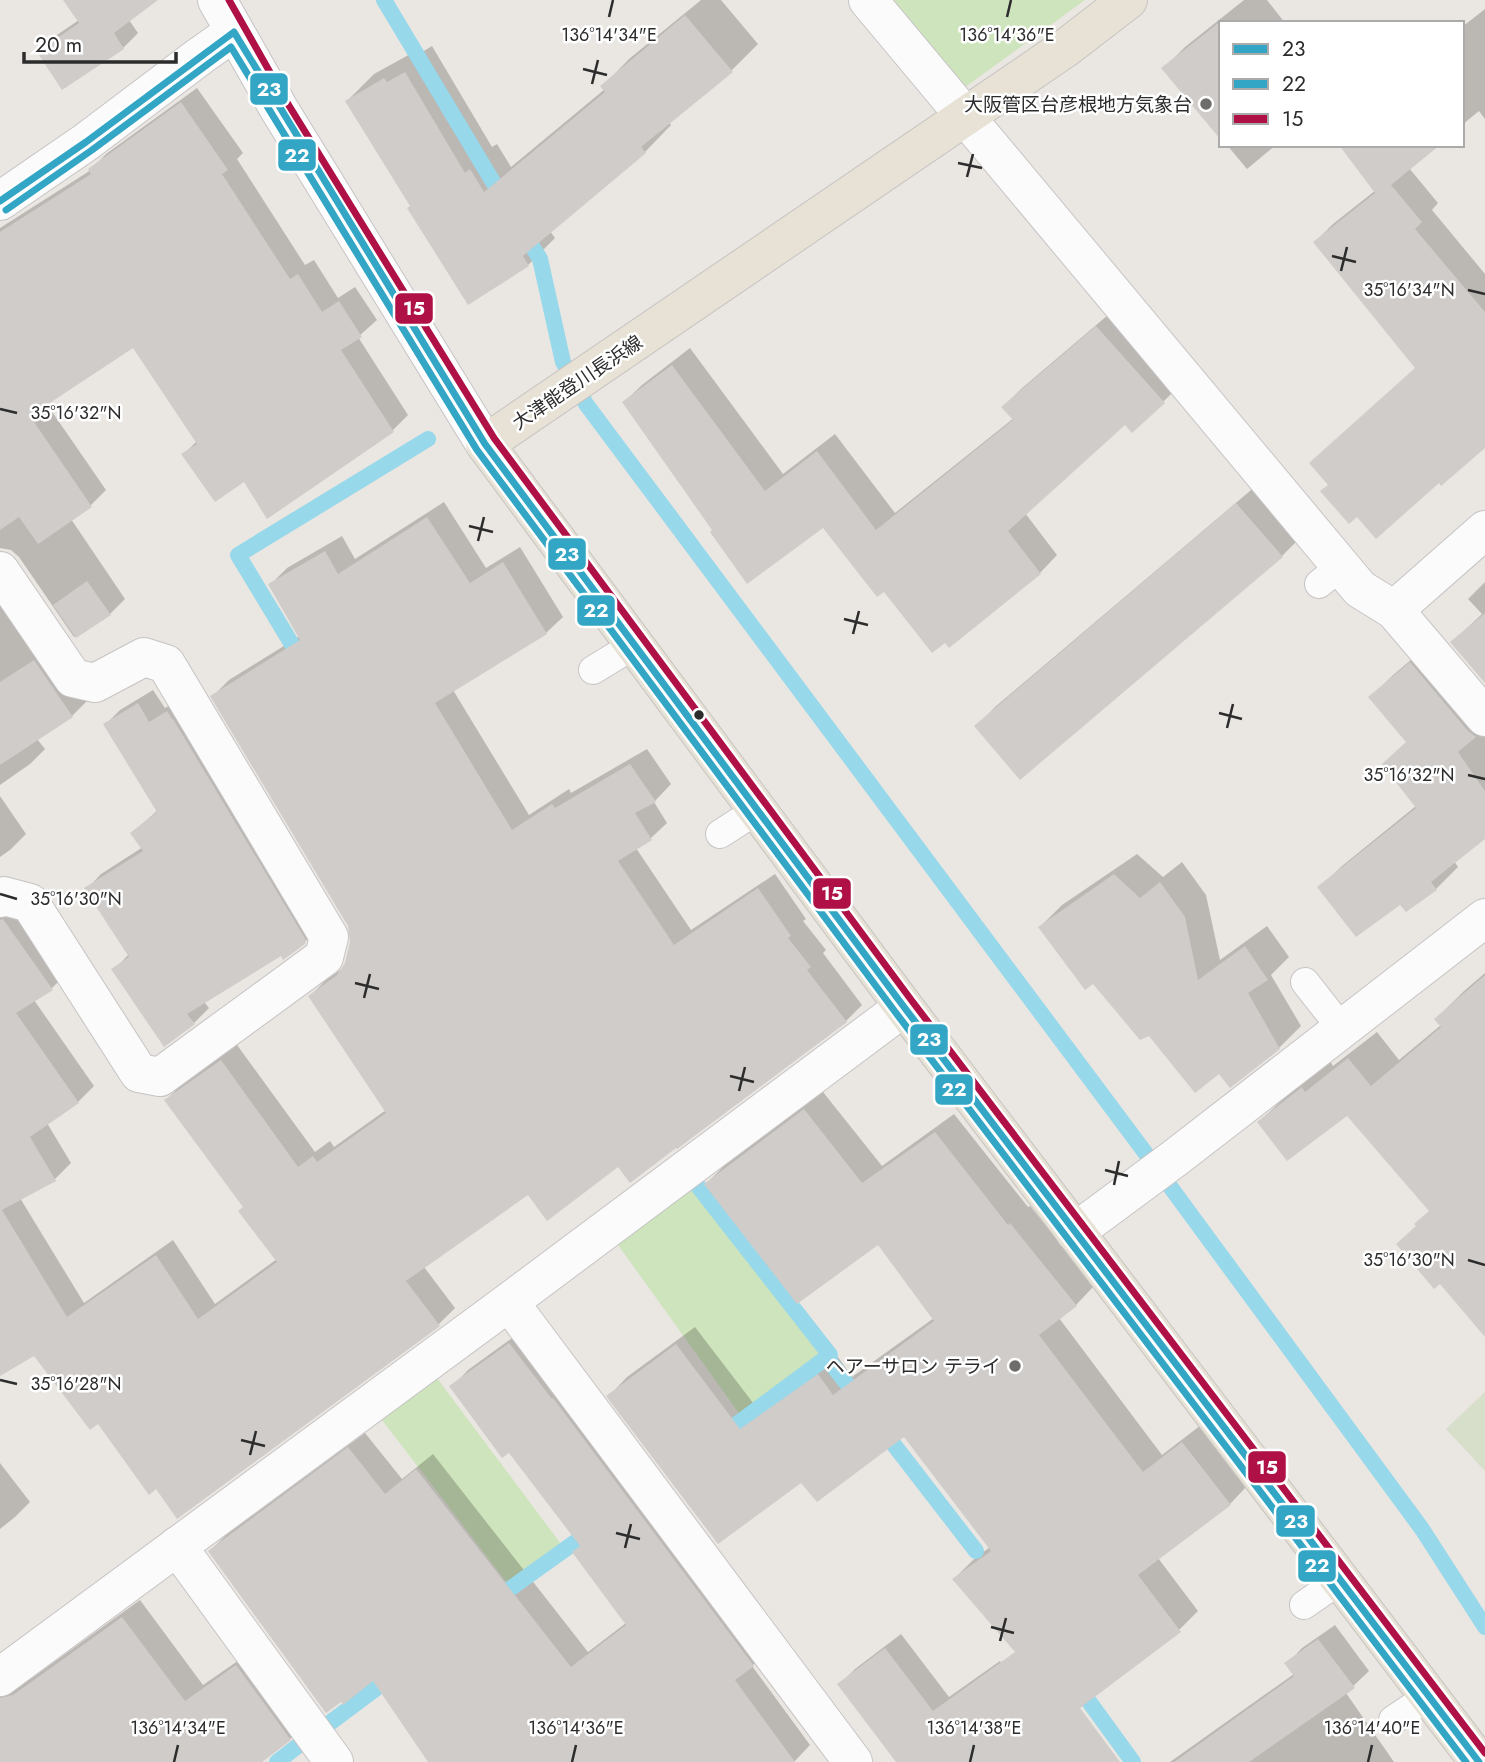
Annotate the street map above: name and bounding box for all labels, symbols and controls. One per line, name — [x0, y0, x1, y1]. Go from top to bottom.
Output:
scale bar — [24, 21, 177, 65]
legend — [1219, 21, 1464, 147]
text: 136°14'34"E — [561, 22, 657, 48]
text: 136°14'36"E — [959, 22, 1055, 48]
text: 20 m — [35, 30, 82, 60]
text: 23 — [1282, 34, 1305, 64]
text: 22 — [1282, 69, 1306, 99]
line badge: 23 — [249, 72, 289, 106]
text: 23 — [257, 76, 281, 103]
place label: 大阪管区台彦根地方気象台 — [964, 91, 1192, 118]
marker: 大阪管区台彦根地方気象台 — [1198, 96, 1214, 112]
text: 15 — [1282, 104, 1303, 134]
line badge: 22 — [277, 138, 317, 172]
text: 22 — [285, 142, 309, 169]
text: 35°16'34"N — [1363, 277, 1455, 303]
line badge: 15 — [394, 292, 434, 325]
text: 15 — [403, 295, 425, 322]
street label: 大津能登川長浜線 — [507, 329, 648, 436]
text: 35°16'32"N — [31, 400, 121, 426]
line badge: 23 — [547, 537, 587, 571]
text: 23 — [555, 541, 579, 568]
line badge: 22 — [576, 594, 616, 627]
text: 22 — [584, 597, 608, 624]
unlabelled marker — [692, 708, 706, 722]
text: 35°16'32"N — [1364, 762, 1454, 788]
line badge: 15 — [812, 877, 852, 910]
text: 15 — [821, 880, 843, 907]
text: 35°16'30"N — [30, 886, 122, 912]
line badge: 23 — [909, 1023, 949, 1056]
text: 23 — [917, 1026, 941, 1053]
line badge: 22 — [934, 1073, 974, 1106]
text: 22 — [942, 1076, 966, 1103]
text: 35°16'30"N — [1363, 1247, 1455, 1273]
place label: ヘアーサロン テライ — [826, 1353, 1001, 1380]
marker: ヘアーサロン テライ — [1007, 1358, 1023, 1374]
text: 35°16'28"N — [31, 1371, 121, 1397]
line badge: 15 — [1247, 1450, 1287, 1484]
text: 15 — [1256, 1454, 1278, 1481]
line badge: 23 — [1275, 1504, 1316, 1538]
text: 23 — [1284, 1508, 1308, 1535]
line badge: 22 — [1297, 1549, 1337, 1583]
text: 22 — [1305, 1552, 1329, 1579]
text: 136°14'34"E — [130, 1715, 226, 1741]
text: 136°14'36"E — [528, 1715, 624, 1741]
text: 136°14'38"E — [927, 1715, 1021, 1741]
text: 136°14'40"E — [1324, 1715, 1420, 1741]

